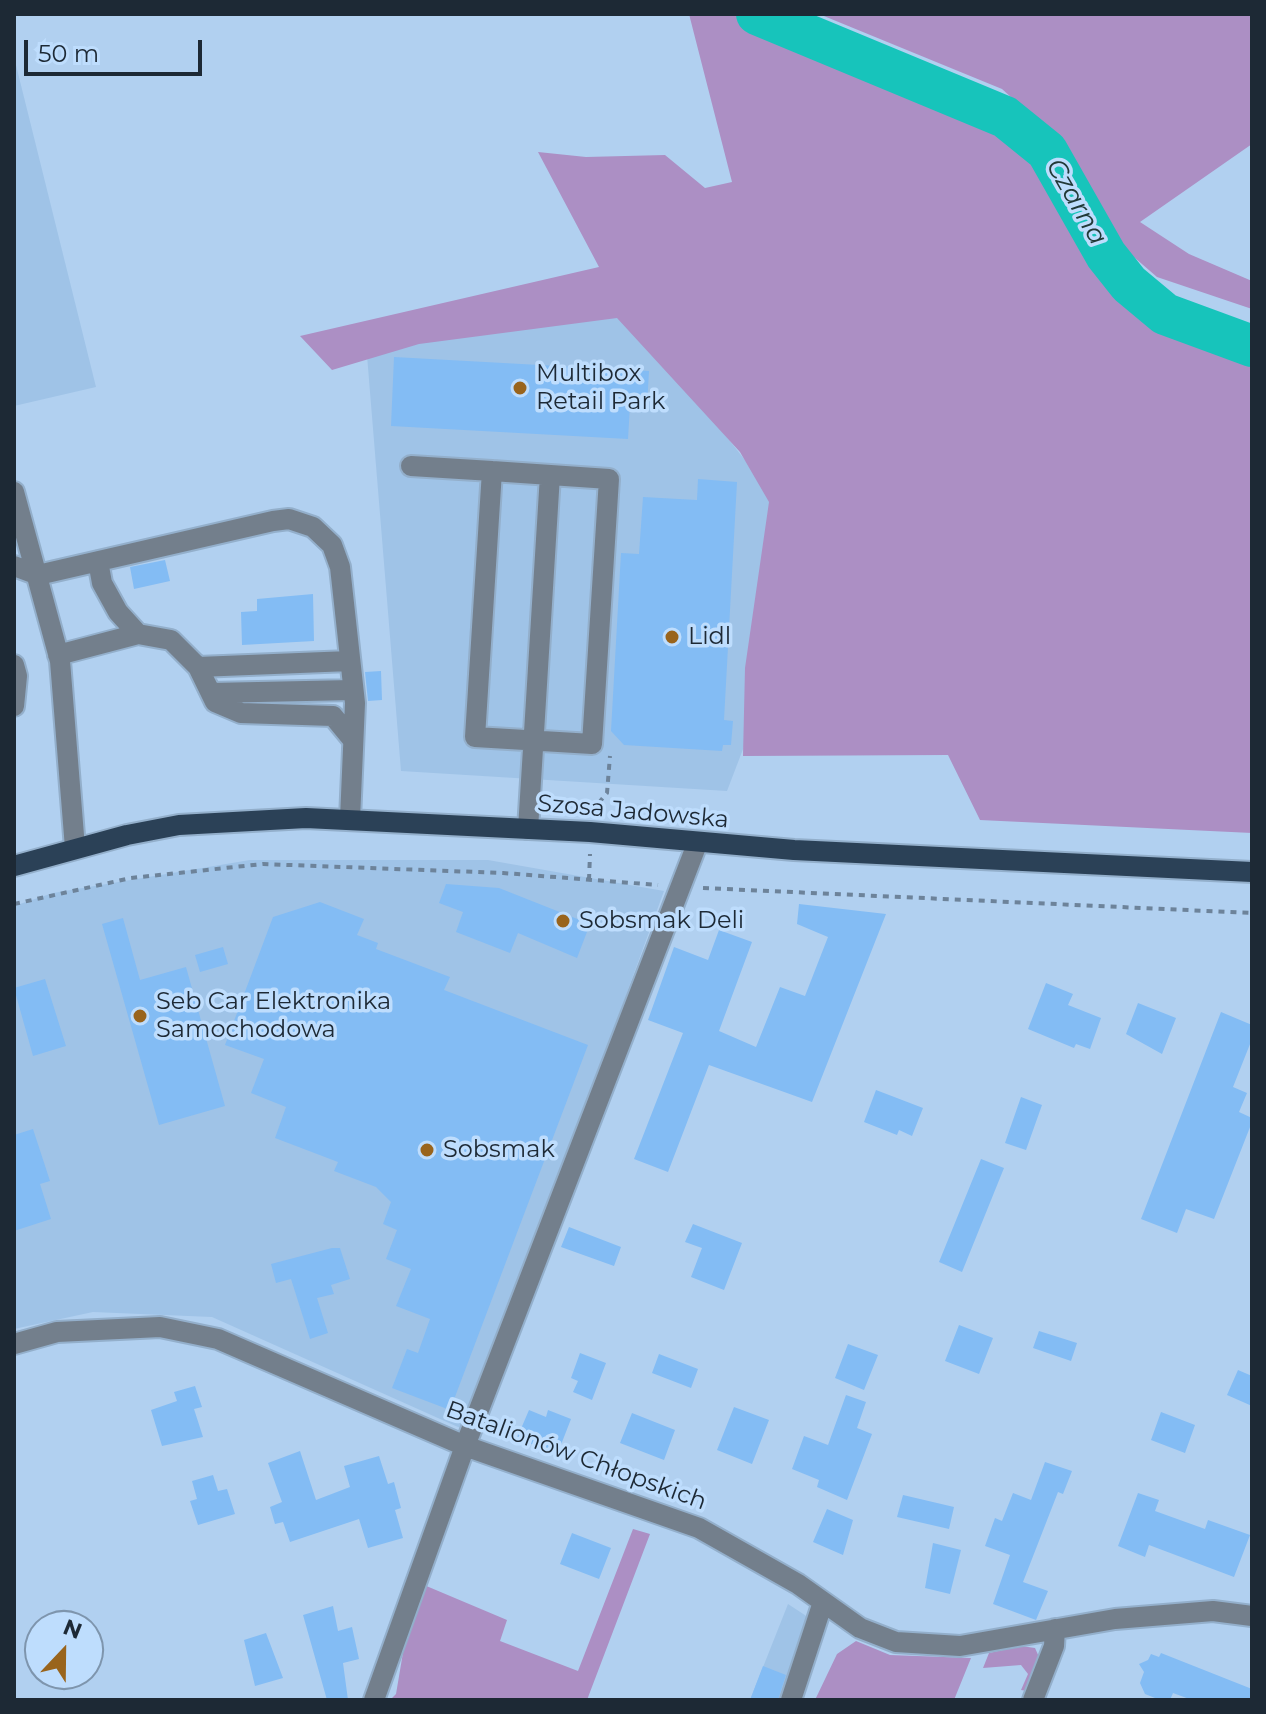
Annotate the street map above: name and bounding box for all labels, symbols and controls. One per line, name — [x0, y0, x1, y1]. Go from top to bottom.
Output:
scale bar — [28, 24, 206, 74]
text: 50 m — [38, 39, 99, 68]
water label: Czarna — [1039, 153, 1113, 251]
place label: Multibox Retail Park — [536, 360, 665, 416]
marker: Multibox Retail Park — [511, 379, 529, 397]
place label: Lidl — [688, 623, 731, 651]
marker: Lidl — [663, 628, 681, 646]
street label: Szosa Jadowska — [536, 789, 730, 835]
place label: Sobsmak Deli — [579, 907, 744, 935]
marker: Sobsmak Deli — [554, 912, 572, 930]
place label: Seb Car Elektronika Samochodowa — [156, 988, 391, 1044]
marker: Seb Car Elektronika Samochodowa — [131, 1007, 149, 1025]
place label: Sobsmak — [443, 1136, 555, 1164]
marker: Sobsmak — [418, 1141, 436, 1159]
street label: Batalionów Chłopskich — [442, 1395, 710, 1517]
north arrow — [24, 1610, 104, 1690]
text: N — [59, 1613, 86, 1645]

